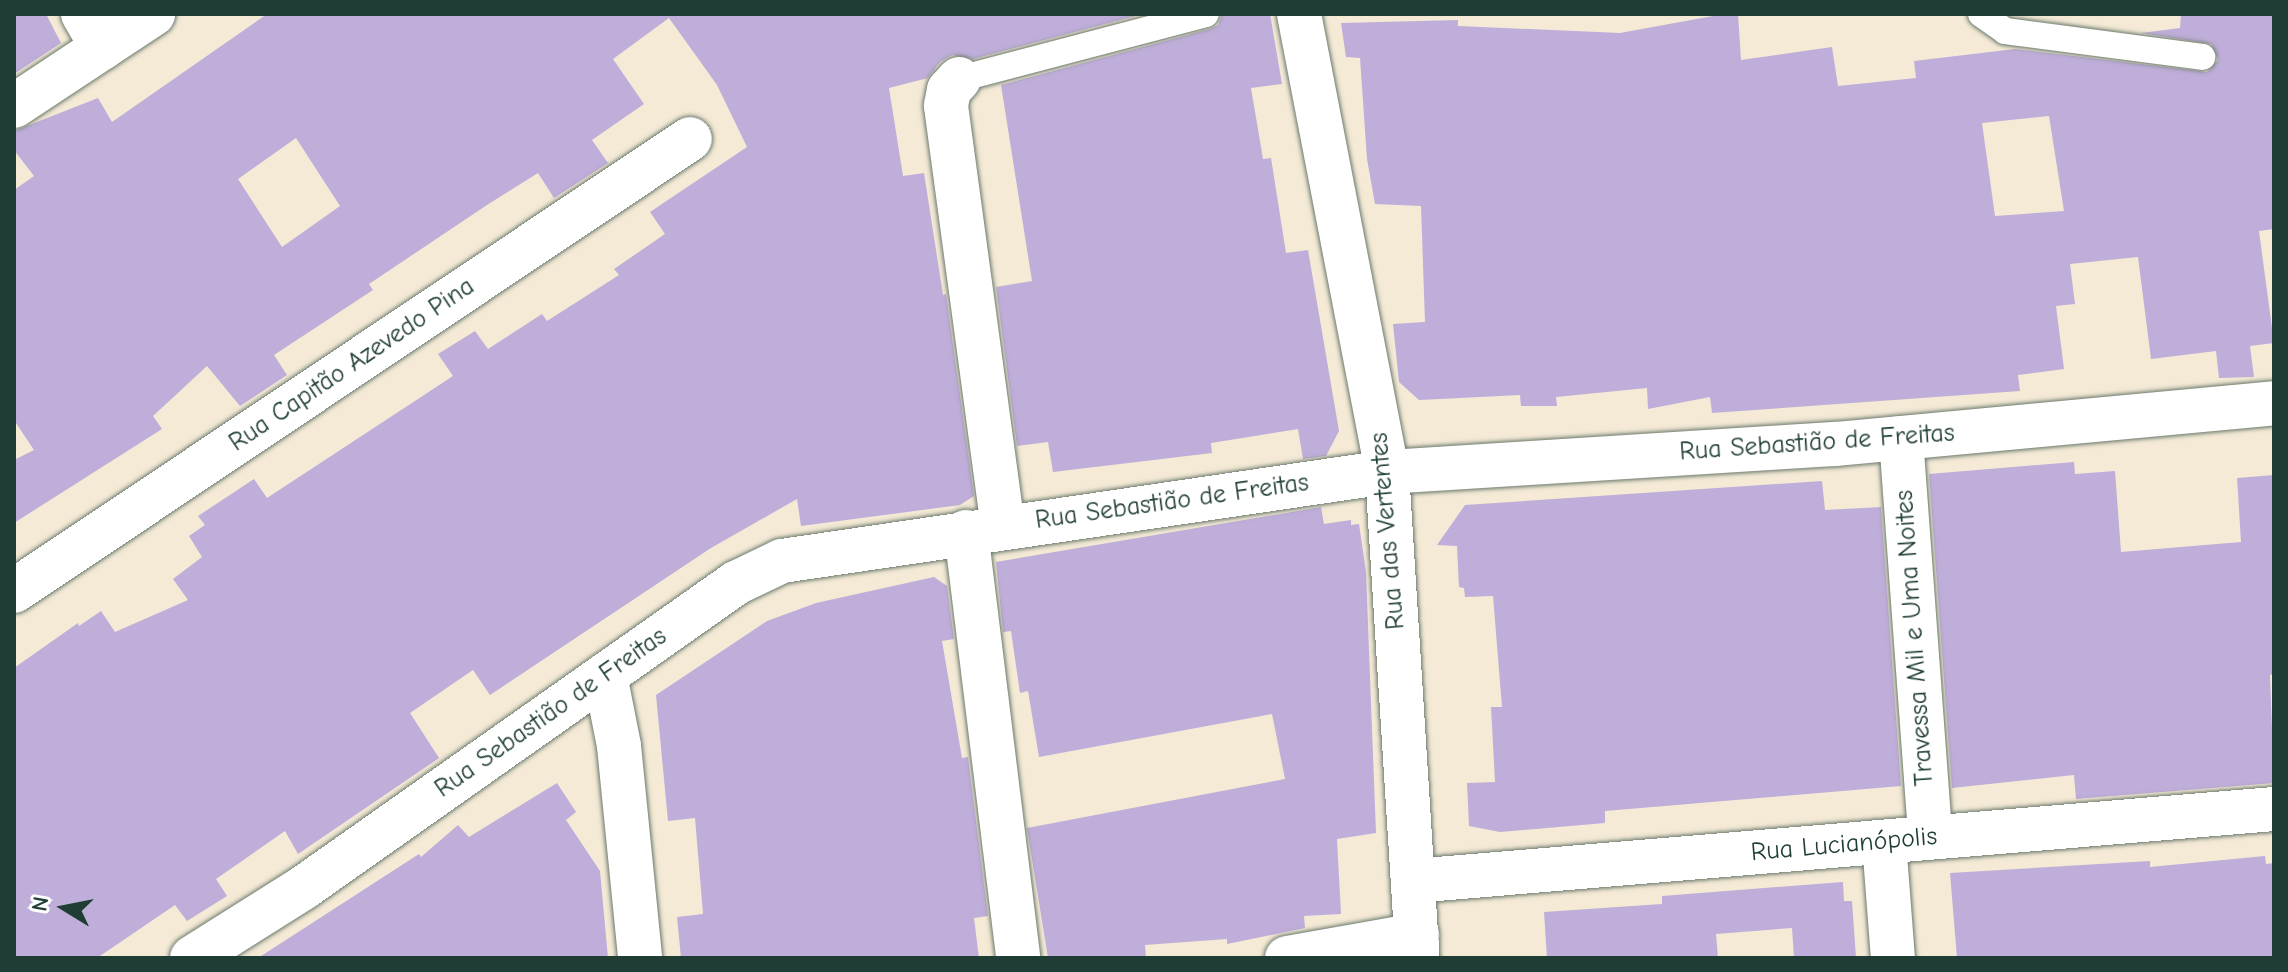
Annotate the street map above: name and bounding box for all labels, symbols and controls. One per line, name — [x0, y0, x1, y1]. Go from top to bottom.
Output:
street label: Rua Capitão Azevedo Pina — [223, 271, 481, 459]
street label: Rua Sebastião de Freitas — [1678, 418, 1956, 468]
street label: Rua das Vertentes — [1364, 431, 1412, 631]
street label: Rua Sebastião de Freitas — [1033, 467, 1311, 537]
street label: Travessa Mil e Uma Noites — [1889, 489, 1941, 787]
street label: Rua Sebastião de Freitas — [429, 621, 673, 805]
street label: Rua Lucianópolis — [1750, 821, 1938, 869]
north arrow — [24, 868, 104, 948]
text: N — [26, 895, 54, 913]

